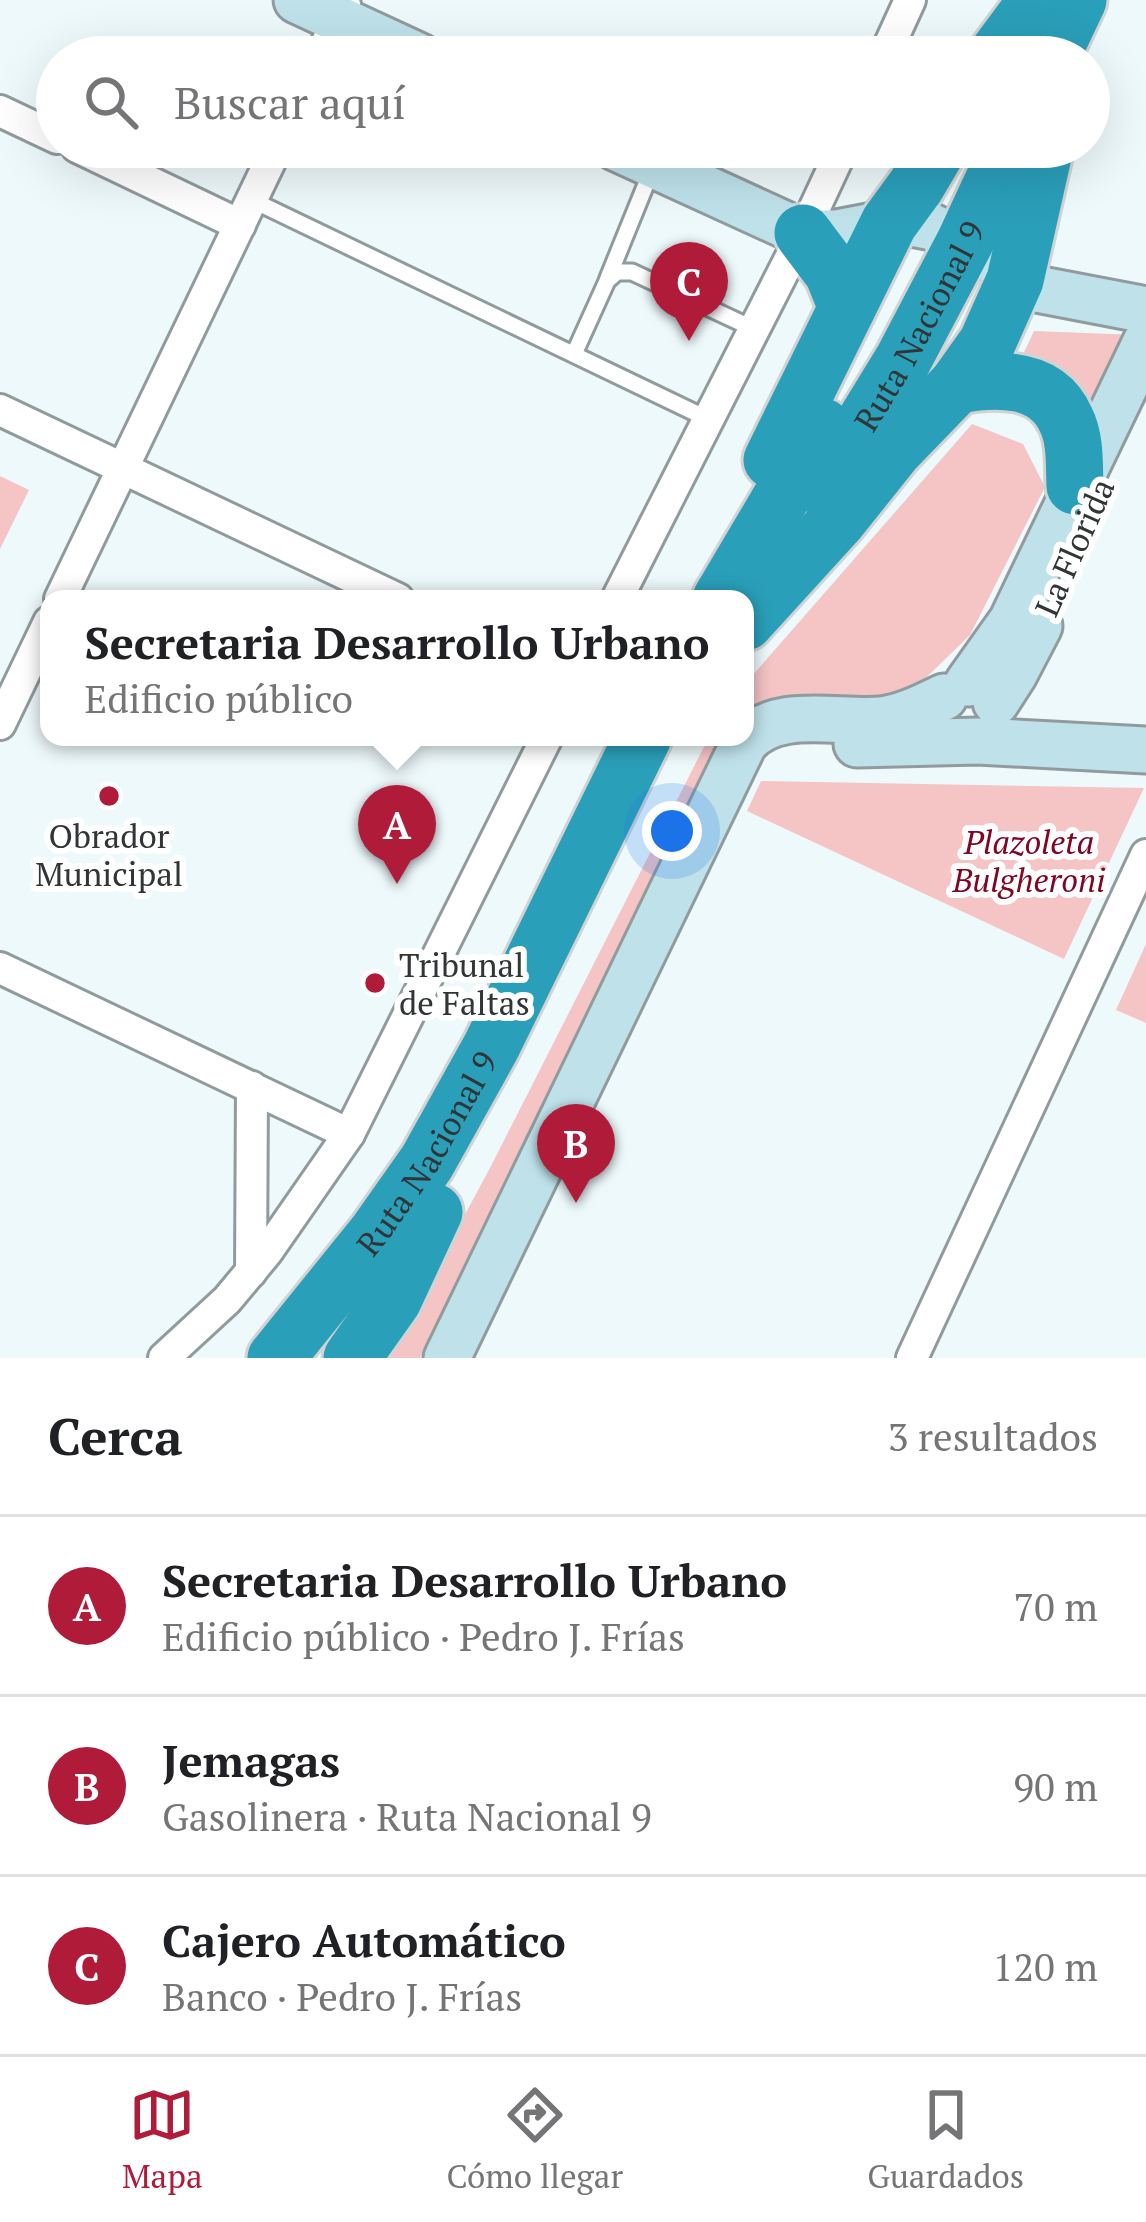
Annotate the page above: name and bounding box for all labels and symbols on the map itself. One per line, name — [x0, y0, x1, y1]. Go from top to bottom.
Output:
street label: Ruta Nacional 9 — [843, 214, 993, 438]
pin: C — [650, 242, 728, 341]
street label: La Florida — [1025, 471, 1123, 623]
marker: Obrador Municipal — [96, 783, 122, 809]
pin: A — [358, 785, 436, 884]
your location — [642, 801, 702, 861]
place label: Obrador Municipal — [35, 814, 183, 895]
park label: Plazoleta Bulgheroni — [952, 820, 1105, 901]
place label: Tribunal de Faltas — [399, 943, 530, 1024]
marker: Tribunal de Faltas — [362, 970, 388, 996]
street label: Ruta Nacional 9 — [346, 1043, 506, 1264]
pin: B — [537, 1104, 615, 1203]

